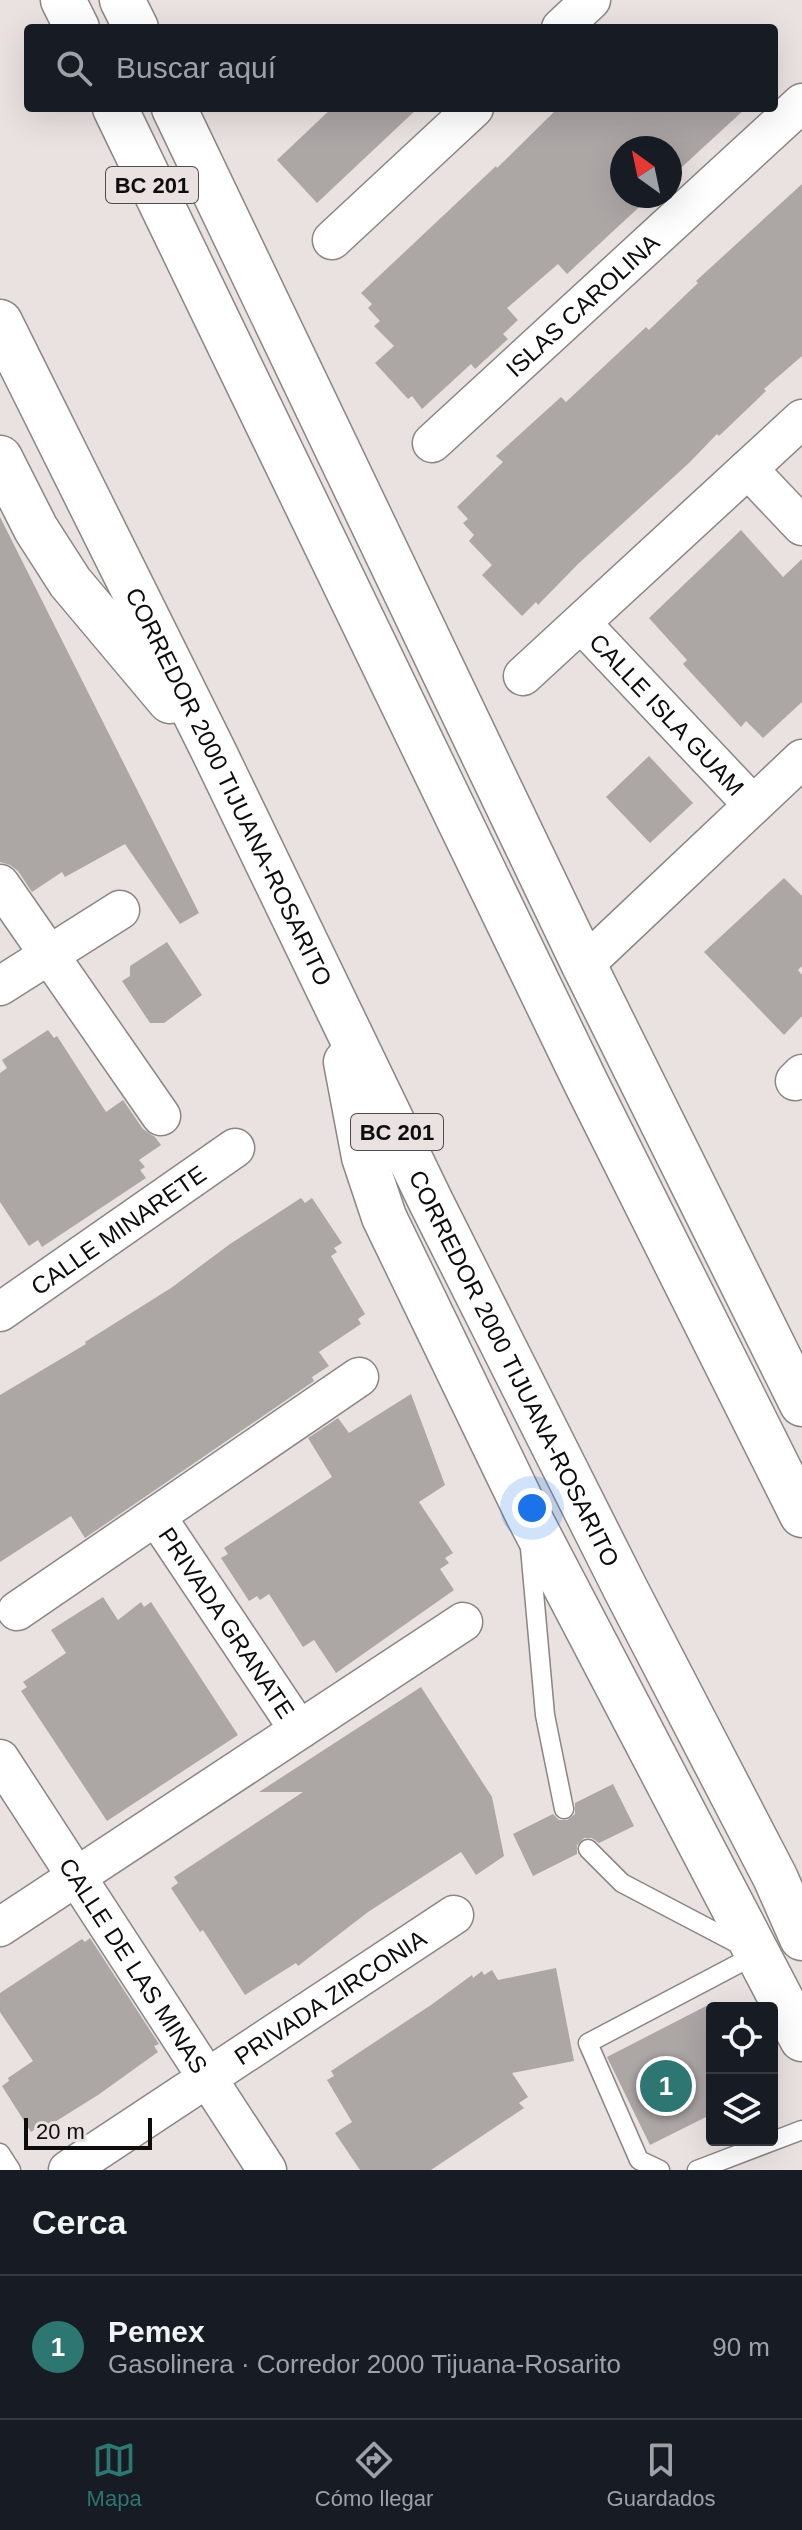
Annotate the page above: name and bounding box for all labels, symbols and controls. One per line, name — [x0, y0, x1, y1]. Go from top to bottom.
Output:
search box — [24, 24, 778, 112]
icon: search — [52, 46, 96, 90]
text: Buscar aquí — [116, 51, 276, 84]
north arrow — [610, 136, 682, 208]
road number: BC 201 — [106, 167, 198, 203]
street label: ISLAS CAROLINA — [500, 228, 664, 382]
street label: CORREDOR 2000 TIJUANA-ROSARITO — [121, 583, 338, 990]
street label: CALLE ISLA GUAM — [584, 628, 750, 801]
road number: BC 201 — [351, 1114, 443, 1150]
street label: CALLE MINARETE — [26, 1159, 211, 1300]
street label: CORREDOR 2000 TIJUANA-ROSARITO — [404, 1166, 625, 1571]
your location — [512, 1488, 552, 1528]
street label: PRIVADA GRANATE — [154, 1522, 300, 1723]
street label: CALLE DE LAS MINAS — [54, 1853, 214, 2078]
street label: PRIVADA ZIRCONIA — [229, 1924, 431, 2070]
map controls — [706, 2002, 778, 2146]
button: locate — [706, 2002, 778, 2074]
pin: 1 — [640, 2056, 692, 2116]
button: layers — [706, 2074, 778, 2146]
scale bar — [24, 2114, 152, 2150]
text: 20 m — [36, 2119, 85, 2144]
text: Cerca — [32, 2203, 127, 2241]
text: Pemex — [108, 2315, 205, 2348]
text: 1 — [51, 2332, 65, 2362]
text: 90 m — [712, 2332, 770, 2362]
text: Gasolinera · Corredor 2000 Tijuana-Rosarito — [108, 2349, 621, 2379]
tab: Mapa — [87, 2438, 142, 2512]
tab: Cómo llegar — [315, 2438, 433, 2512]
tab: Guardados — [607, 2438, 715, 2512]

